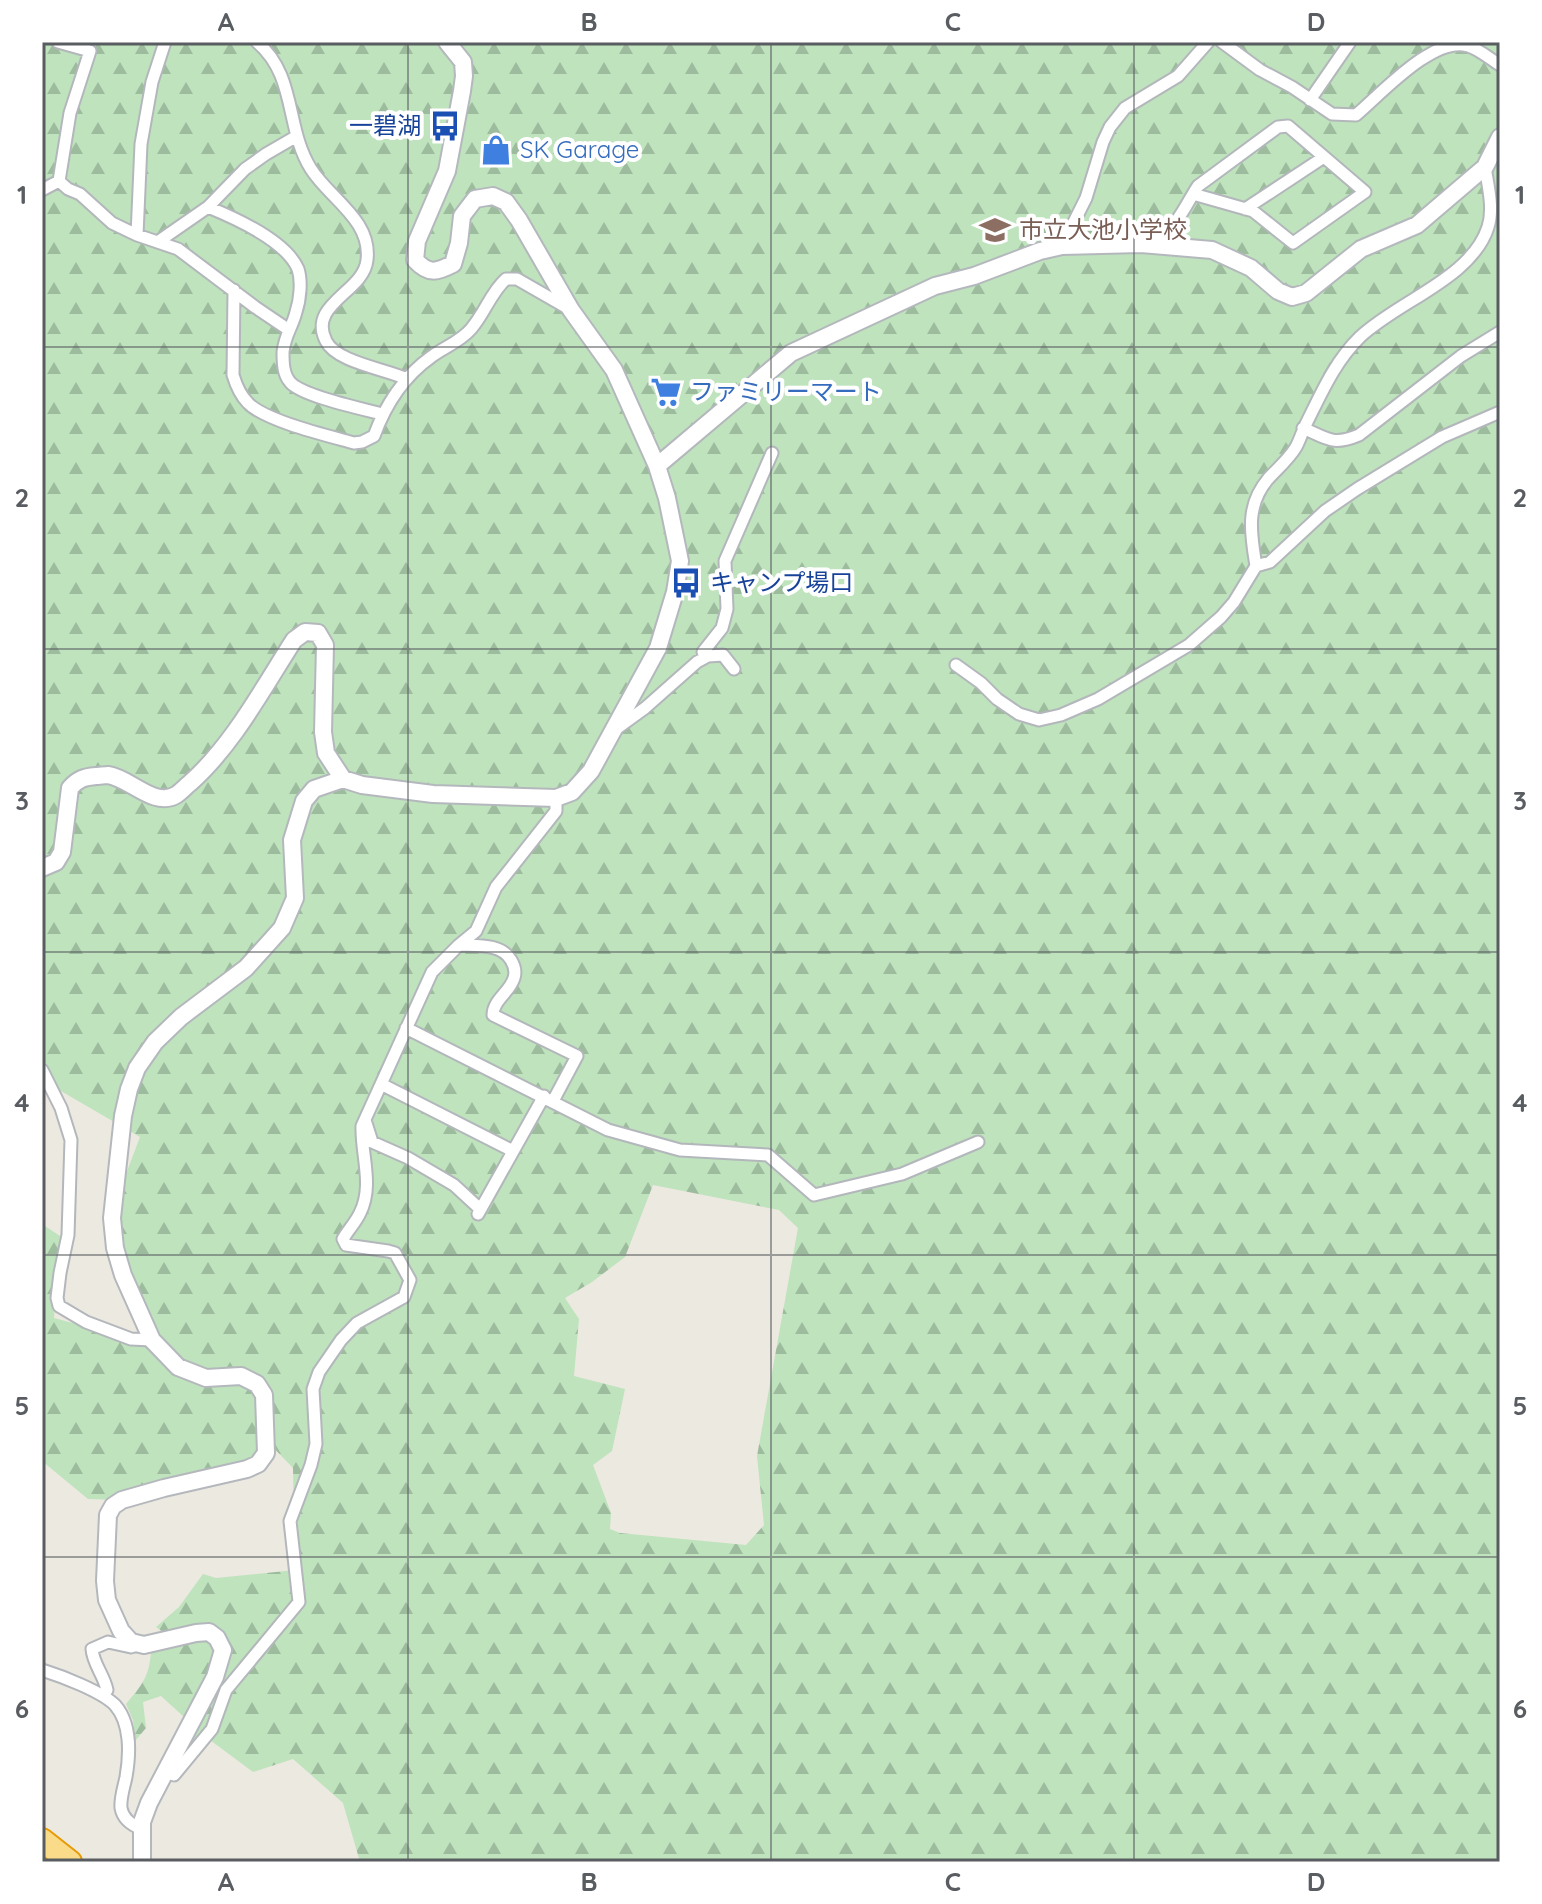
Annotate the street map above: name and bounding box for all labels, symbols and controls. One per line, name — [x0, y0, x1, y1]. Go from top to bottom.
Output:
text: A — [218, 5, 235, 38]
text: B — [580, 5, 598, 38]
text: C — [945, 5, 961, 38]
text: D — [1307, 5, 1325, 38]
bus stop icon: 一碧湖 — [428, 109, 462, 143]
place label: 一碧湖 — [349, 110, 421, 140]
shop icon: SK Garage — [479, 133, 513, 167]
place label: SK Garage — [520, 134, 639, 164]
text: 1 — [17, 178, 27, 211]
text: 1 — [1515, 178, 1525, 211]
school or university icon: 市立大池小学校 — [978, 213, 1012, 247]
place label: 市立大池小学校 — [1019, 214, 1187, 244]
supermarket icon: ファミリーマート — [649, 375, 683, 409]
place label: ファミリーマート — [690, 376, 882, 406]
text: 2 — [15, 481, 29, 514]
text: 2 — [1513, 481, 1527, 514]
bus stop icon: キャンプ場口 — [669, 566, 703, 600]
place label: キャンプ場口 — [710, 567, 853, 597]
text: 3 — [15, 784, 29, 817]
text: 3 — [1513, 784, 1527, 817]
text: 4 — [14, 1086, 30, 1119]
text: 4 — [1512, 1086, 1528, 1119]
text: 5 — [15, 1389, 29, 1422]
text: 5 — [1513, 1389, 1527, 1422]
text: 6 — [15, 1692, 29, 1725]
text: 6 — [1513, 1692, 1527, 1725]
text: A — [218, 1865, 235, 1898]
text: B — [580, 1865, 598, 1898]
text: C — [945, 1865, 961, 1898]
text: D — [1307, 1865, 1325, 1898]

